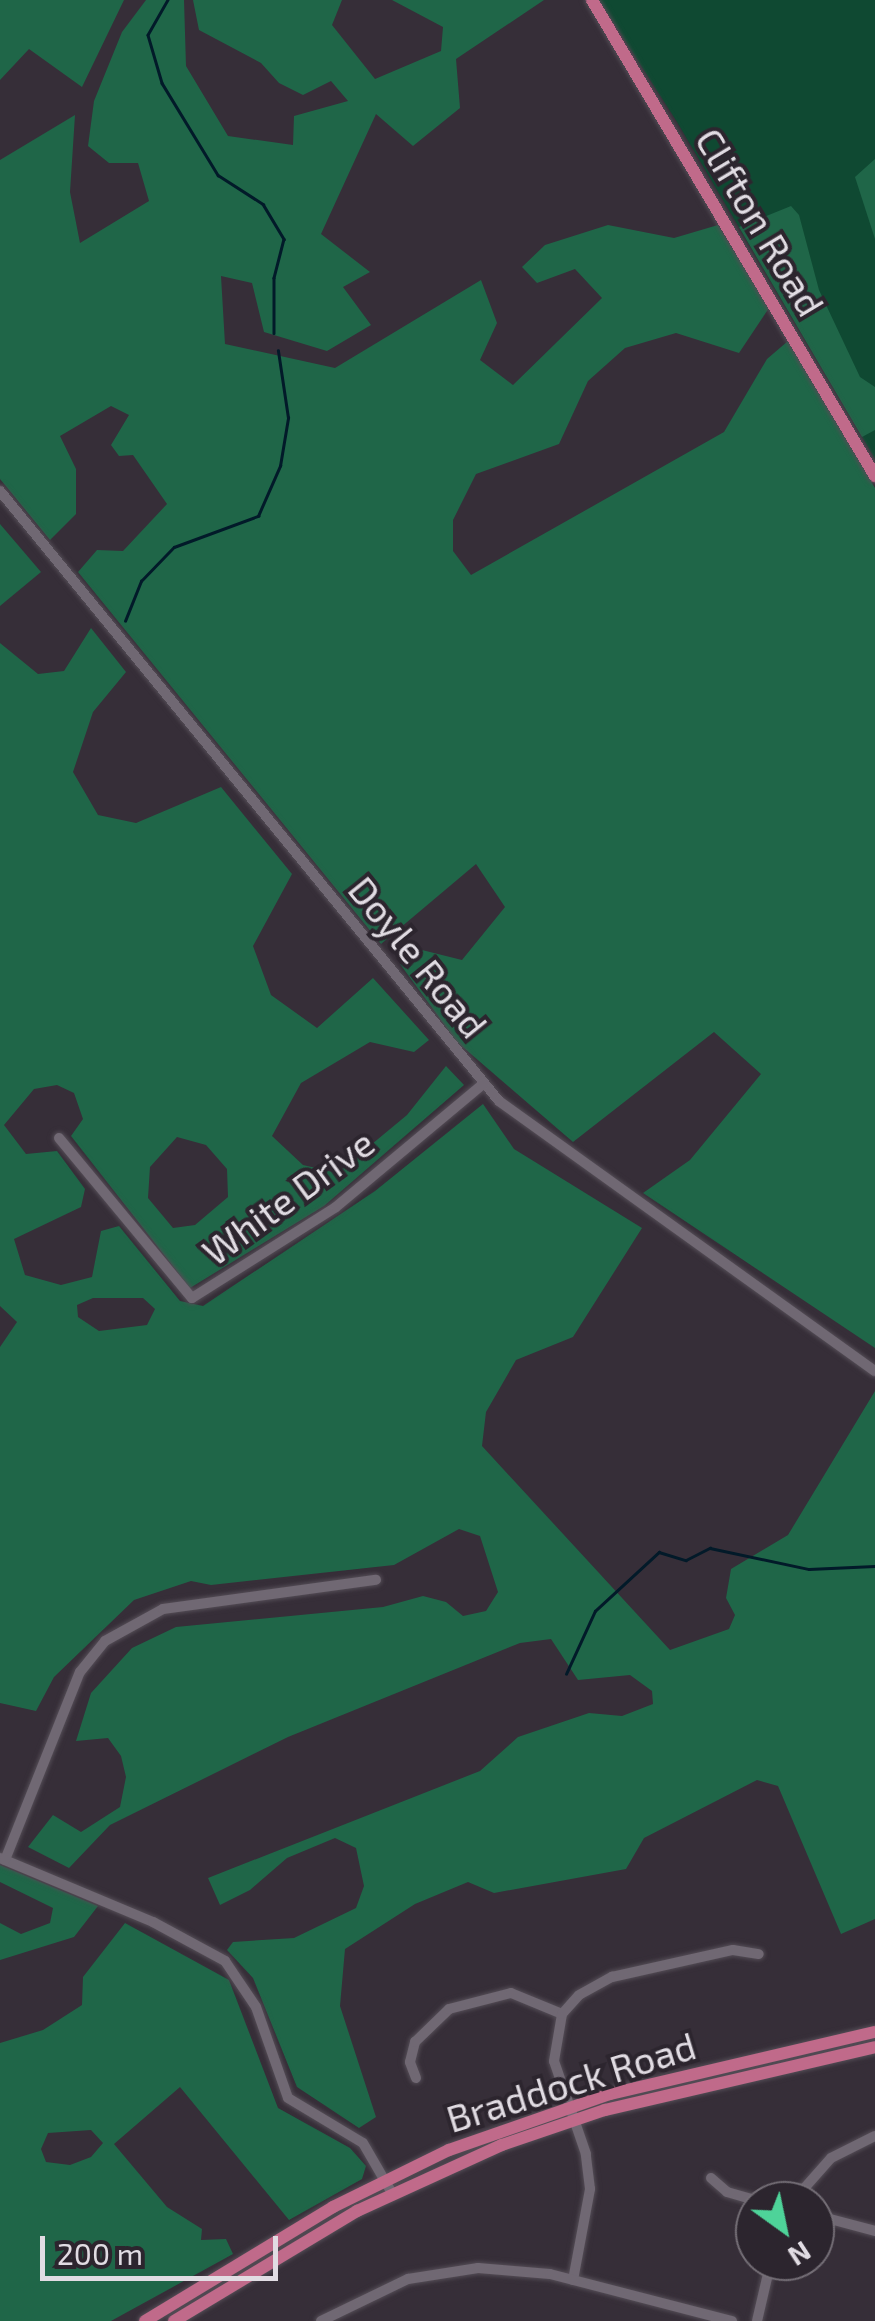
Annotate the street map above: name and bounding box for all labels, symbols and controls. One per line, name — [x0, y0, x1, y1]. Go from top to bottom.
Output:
street label: Clifton Road — [686, 120, 834, 324]
street label: Doyle Road — [339, 867, 497, 1047]
street label: White Drive — [193, 1119, 383, 1275]
street label: Braddock Road — [441, 2022, 701, 2142]
north arrow — [735, 2181, 835, 2281]
scale bar — [45, 2216, 282, 2278]
text: 200 m — [57, 2235, 143, 2271]
text: N — [783, 2235, 818, 2274]

